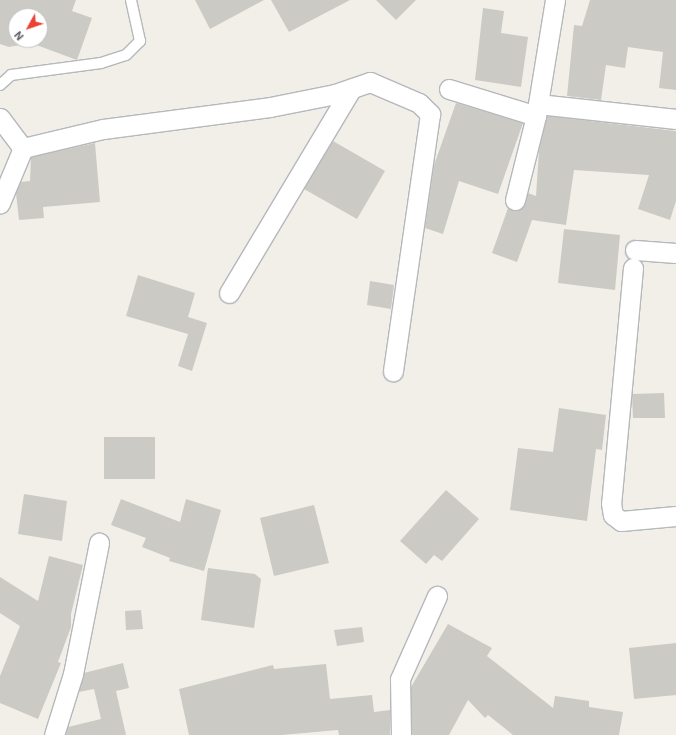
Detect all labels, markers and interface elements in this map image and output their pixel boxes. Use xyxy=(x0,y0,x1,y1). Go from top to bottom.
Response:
north arrow xyxy=(8,8,48,48)
text: N xyxy=(12,28,27,43)

